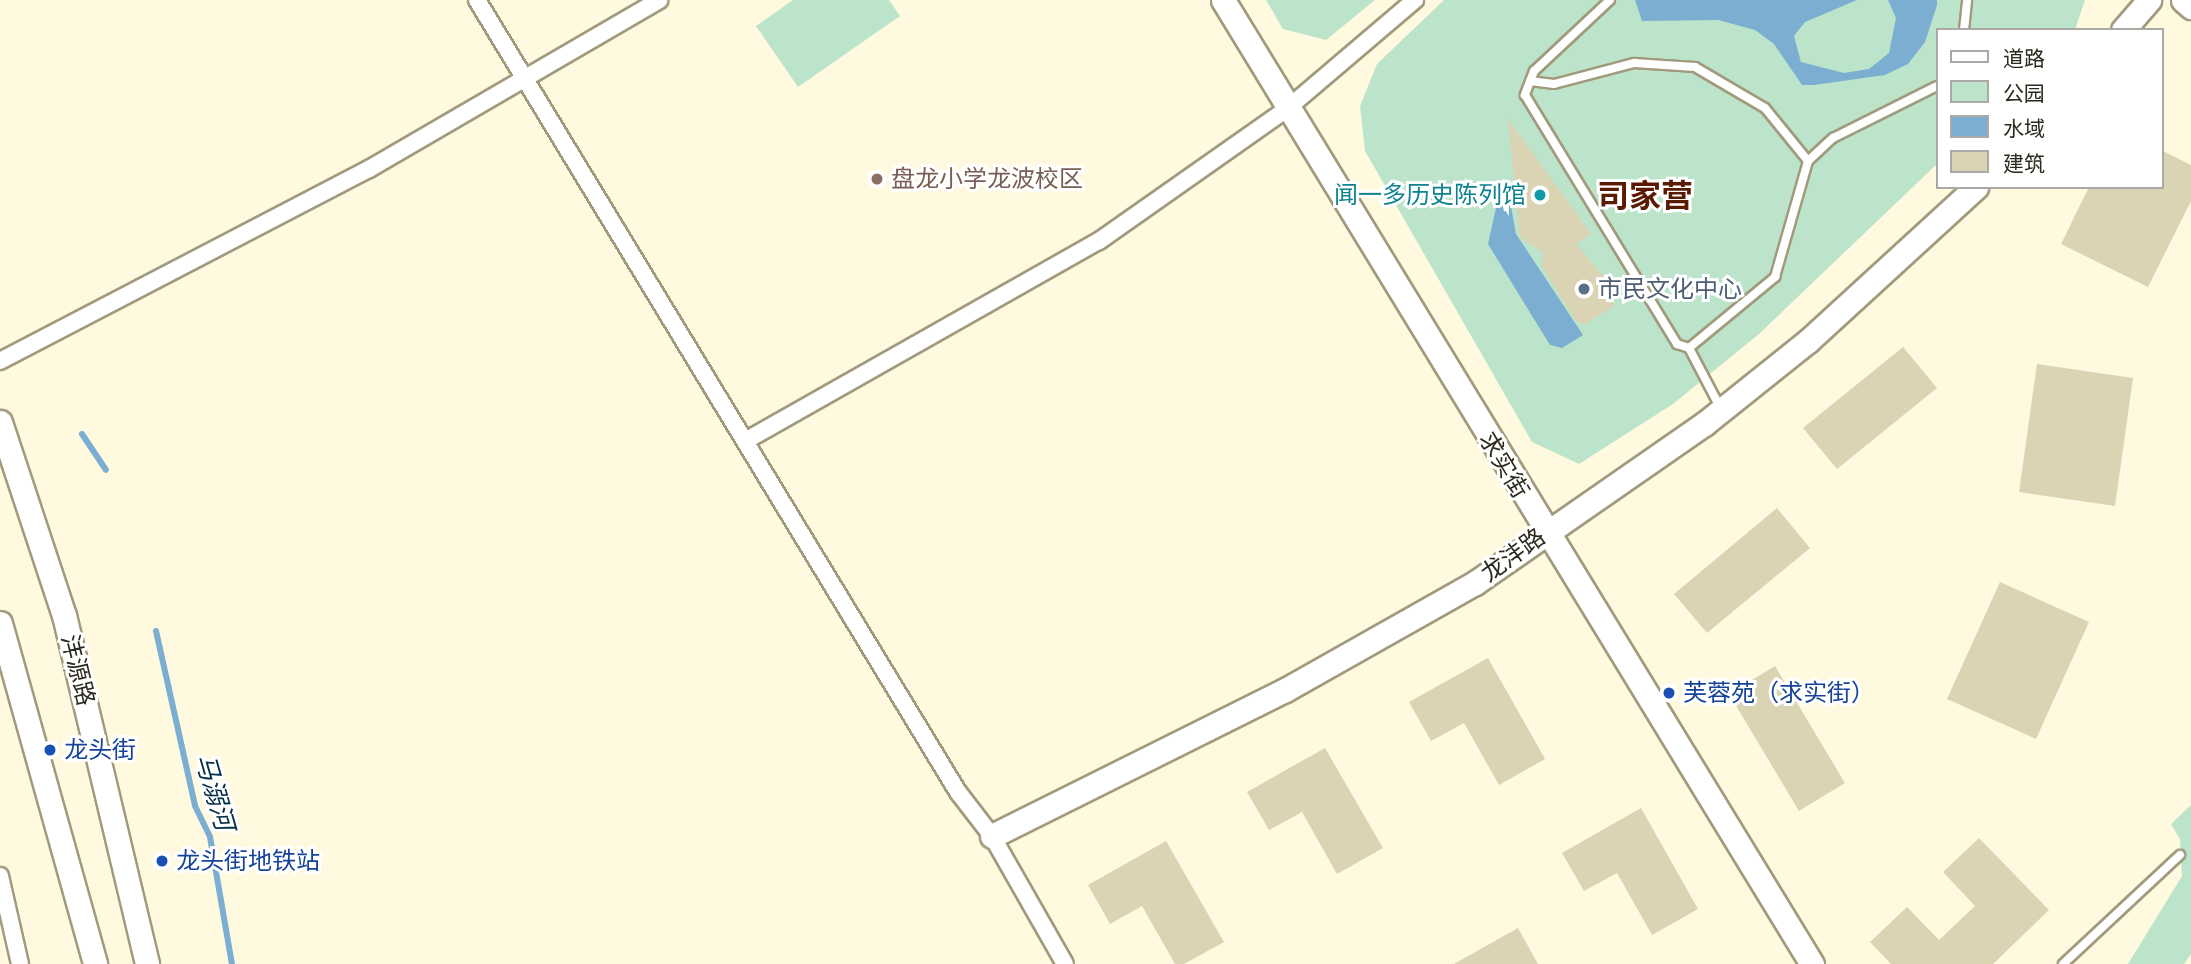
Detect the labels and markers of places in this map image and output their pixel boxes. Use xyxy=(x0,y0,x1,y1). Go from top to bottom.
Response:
place label: 盘龙小学龙波校区 xyxy=(891,165,1083,193)
marker: 盘龙小学龙波校区 xyxy=(869,171,885,187)
place label: 闻一多历史陈列馆 xyxy=(1334,181,1526,209)
marker: 闻一多历史陈列馆 xyxy=(1532,187,1548,203)
place label: 市民文化中心 xyxy=(1598,275,1742,303)
marker: 市民文化中心 xyxy=(1576,281,1592,297)
place label: 芙蓉苑（求实街） xyxy=(1683,679,1875,707)
marker: 芙蓉苑（求实街） xyxy=(1661,685,1677,701)
place label: 龙头街 xyxy=(64,736,136,764)
marker: 龙头街 xyxy=(42,742,58,758)
place label: 龙头街地铁站 xyxy=(176,847,320,875)
marker: 龙头街地铁站 xyxy=(154,853,170,869)

